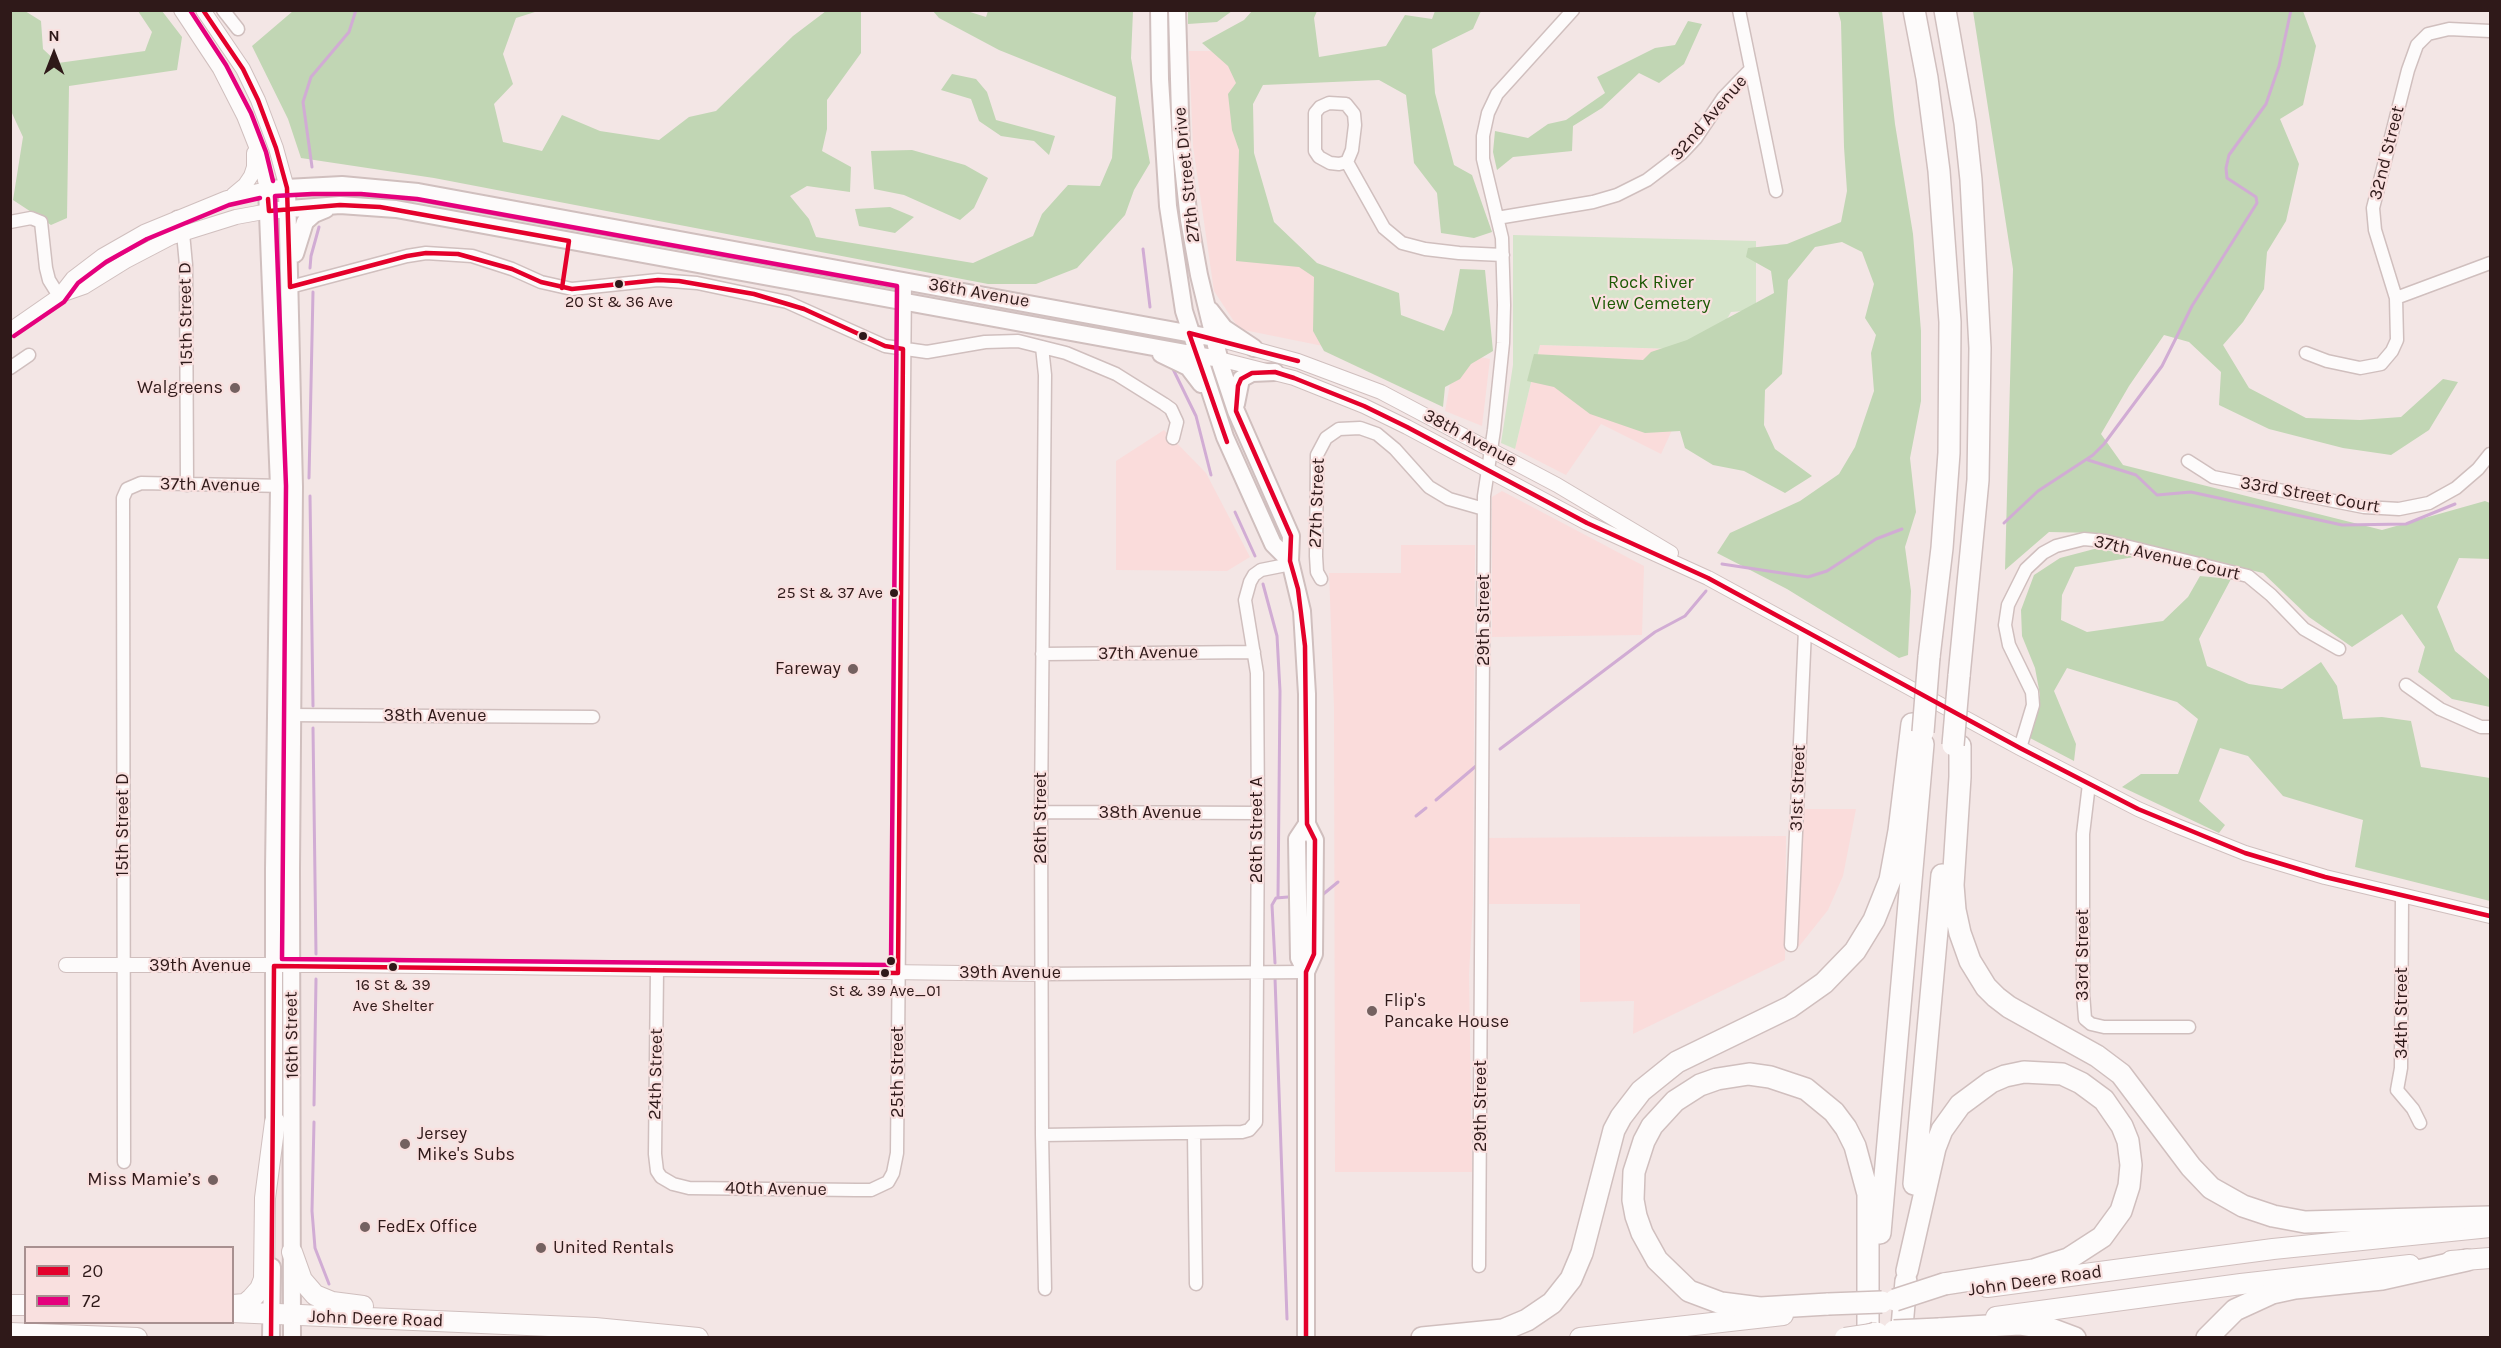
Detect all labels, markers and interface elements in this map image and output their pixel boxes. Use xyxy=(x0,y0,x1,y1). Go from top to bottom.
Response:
north arrow xyxy=(24,24,84,84)
text: N xyxy=(48,26,60,45)
street label: 32nd Avenue xyxy=(1666,71,1752,165)
street label: 32nd Street xyxy=(2365,104,2409,202)
street label: 27th Street Drive xyxy=(1169,106,1205,244)
street label: 15th Street D xyxy=(174,262,198,366)
park label: Rock River View Cemetery xyxy=(1591,272,1711,314)
street label: 36th Avenue xyxy=(927,274,1031,312)
marker: 20 St & 36 Ave xyxy=(613,278,625,290)
place label: 20 St & 36 Ave xyxy=(565,292,673,312)
unlabelled marker xyxy=(857,330,869,342)
place label: Walgreens xyxy=(137,377,223,399)
marker: Walgreens xyxy=(228,381,242,395)
street label: 38th Avenue xyxy=(1420,404,1520,472)
street label: 27th Street xyxy=(1305,458,1329,548)
street label: 33rd Street Court xyxy=(2238,472,2382,518)
street label: 37th Avenue xyxy=(160,473,260,497)
street label: 37th Avenue Court xyxy=(2092,531,2242,585)
street label: 29th Street xyxy=(1473,574,1495,666)
place label: 25 St & 37 Ave xyxy=(777,583,883,603)
marker: 25 St & 37 Ave xyxy=(888,587,900,599)
street label: 37th Avenue xyxy=(1098,641,1198,665)
place label: Fareway xyxy=(775,658,841,680)
marker: Fareway xyxy=(846,662,860,676)
street label: 38th Avenue xyxy=(384,705,486,727)
street label: 31st Street xyxy=(1786,744,1810,832)
street label: 26th Street xyxy=(1030,772,1052,864)
street label: 15th Street D xyxy=(112,773,134,877)
street label: 26th Street A xyxy=(1246,777,1268,883)
street label: 38th Avenue xyxy=(1099,802,1201,824)
street label: 33rd Street xyxy=(2072,909,2094,1001)
street label: 39th Avenue xyxy=(149,955,251,977)
unlabelled marker xyxy=(885,955,897,967)
marker: 16 St & 39 Ave Shelter xyxy=(387,961,399,973)
street label: 39th Avenue xyxy=(959,962,1061,984)
marker: St & 39 Ave_01 xyxy=(879,967,891,979)
street label: 34th Street xyxy=(2391,967,2413,1059)
place label: 16 St & 39 Ave Shelter xyxy=(353,975,433,1013)
place label: St & 39 Ave_01 xyxy=(829,981,941,1001)
place label: Flip's Pancake House xyxy=(1384,990,1509,1032)
street label: 16th Street xyxy=(280,991,304,1079)
marker: Flip's Pancake House xyxy=(1365,1004,1379,1018)
street label: 25th Street xyxy=(887,1026,909,1118)
street label: 24th Street xyxy=(644,1028,668,1120)
street label: 29th Street xyxy=(1470,1060,1492,1152)
place label: Jersey Mike's Subs xyxy=(417,1123,515,1166)
marker: Jersey Mike's Subs xyxy=(398,1137,412,1151)
place label: Miss Mamie’s xyxy=(87,1169,201,1191)
marker: Miss Mamie’s xyxy=(206,1173,220,1187)
street label: 40th Avenue xyxy=(725,1177,827,1201)
place label: FedEx Office xyxy=(377,1216,477,1238)
marker: FedEx Office xyxy=(358,1220,372,1234)
place label: United Rentals xyxy=(553,1237,674,1259)
marker: United Rentals xyxy=(534,1241,548,1255)
legend xyxy=(24,1246,234,1324)
text: 20 xyxy=(82,1260,103,1282)
street label: John Deere Road xyxy=(1967,1261,2103,1301)
text: 72 xyxy=(82,1290,101,1312)
street label: John Deere Road xyxy=(308,1306,444,1332)

